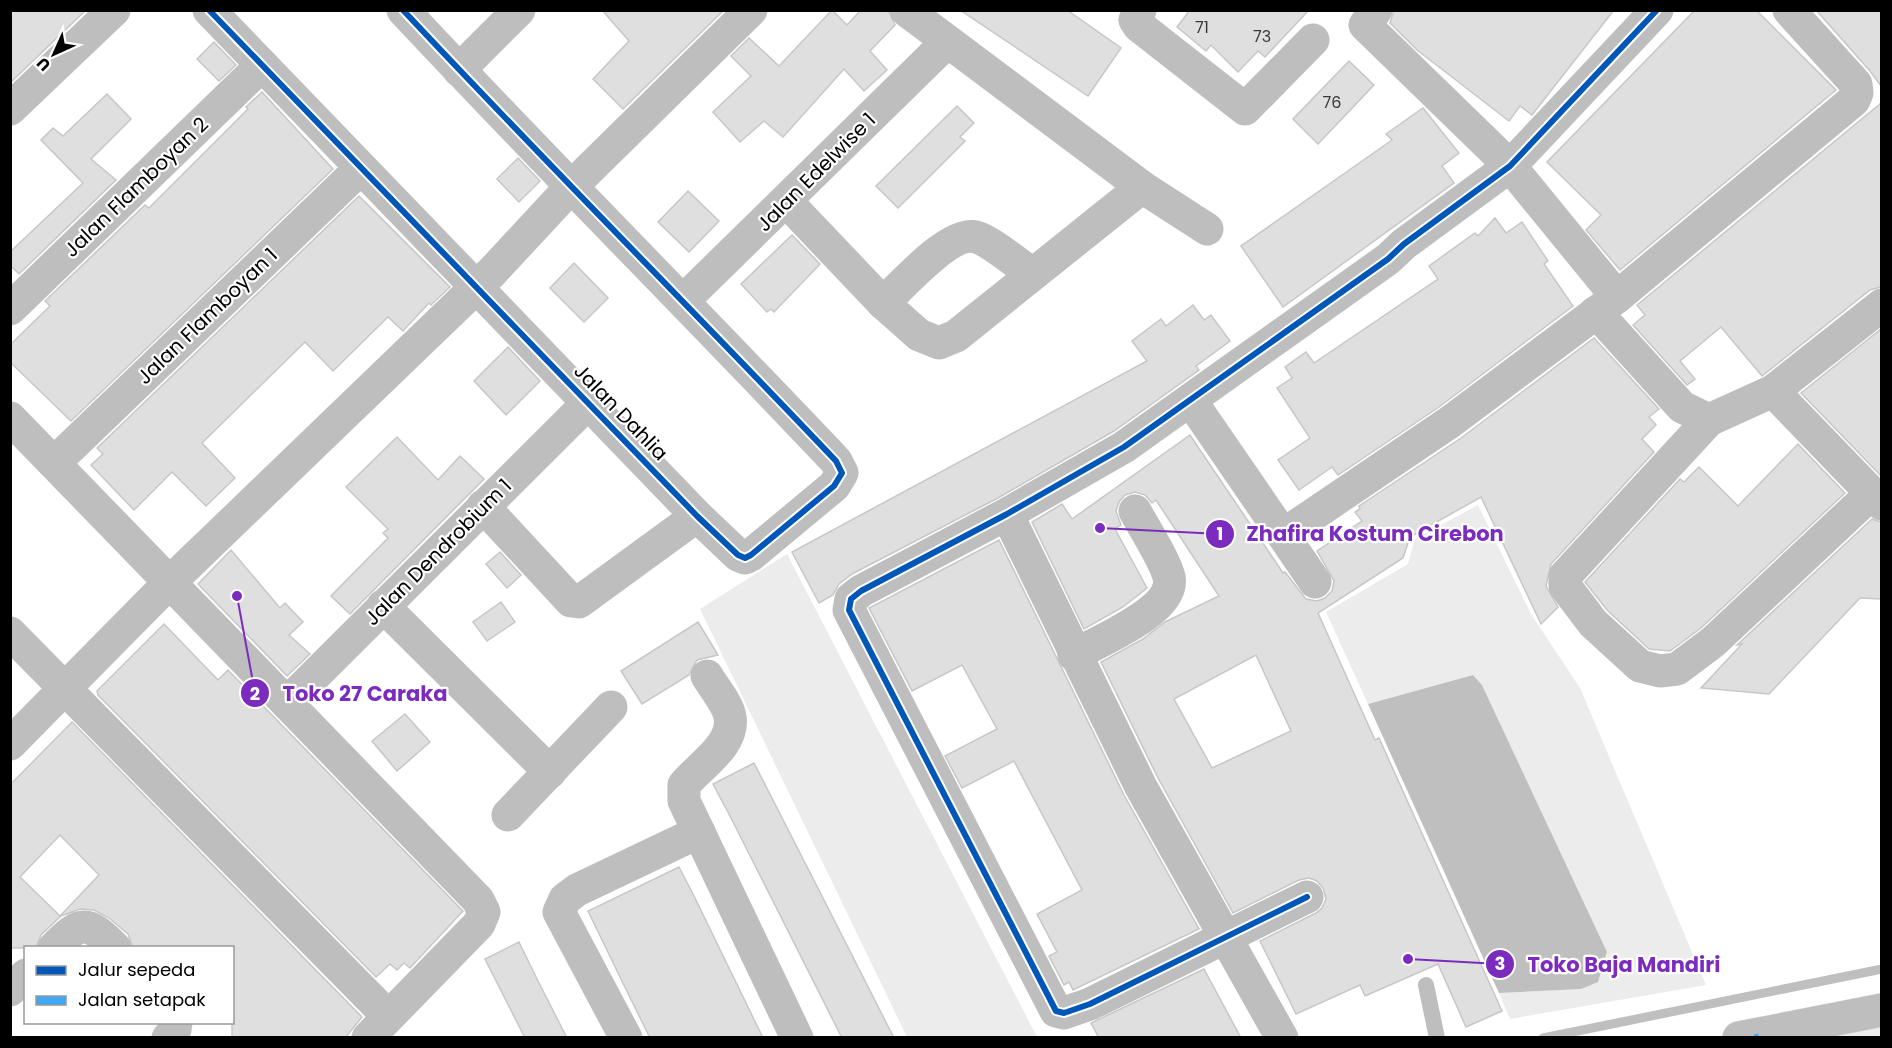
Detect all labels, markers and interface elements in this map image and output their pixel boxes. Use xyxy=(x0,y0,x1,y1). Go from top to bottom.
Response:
house number: 71 xyxy=(1195,16,1209,39)
north arrow xyxy=(24,24,84,84)
house number: 73 xyxy=(1253,25,1271,48)
text: U xyxy=(32,52,56,76)
house number: 76 xyxy=(1323,91,1341,114)
street label: Jalan Edelwise 1 xyxy=(750,106,882,238)
street label: Jalan Flamboyan 2 xyxy=(58,111,214,263)
street label: Jalan Flamboyan 1 xyxy=(131,242,283,390)
street label: Jalan Dahlia xyxy=(568,357,674,467)
street label: Jalan Dendrobium 1 xyxy=(358,472,518,632)
callout: Zhafira Kostum Cirebon xyxy=(1205,514,1516,553)
text: Zhafira Kostum Cirebon xyxy=(1246,519,1504,548)
text: 1 xyxy=(1217,521,1223,546)
callout: Toko 27 Caraka xyxy=(240,674,459,713)
text: Toko 27 Caraka xyxy=(282,679,448,708)
text: 2 xyxy=(250,681,260,706)
callout: Toko Baja Mandiri xyxy=(1485,945,1732,984)
legend xyxy=(24,946,234,1024)
text: Toko Baja Mandiri xyxy=(1528,950,1720,979)
text: 3 xyxy=(1495,951,1505,976)
text: Jalur sepeda xyxy=(78,957,195,982)
text: Jalan setapak xyxy=(78,987,206,1012)

